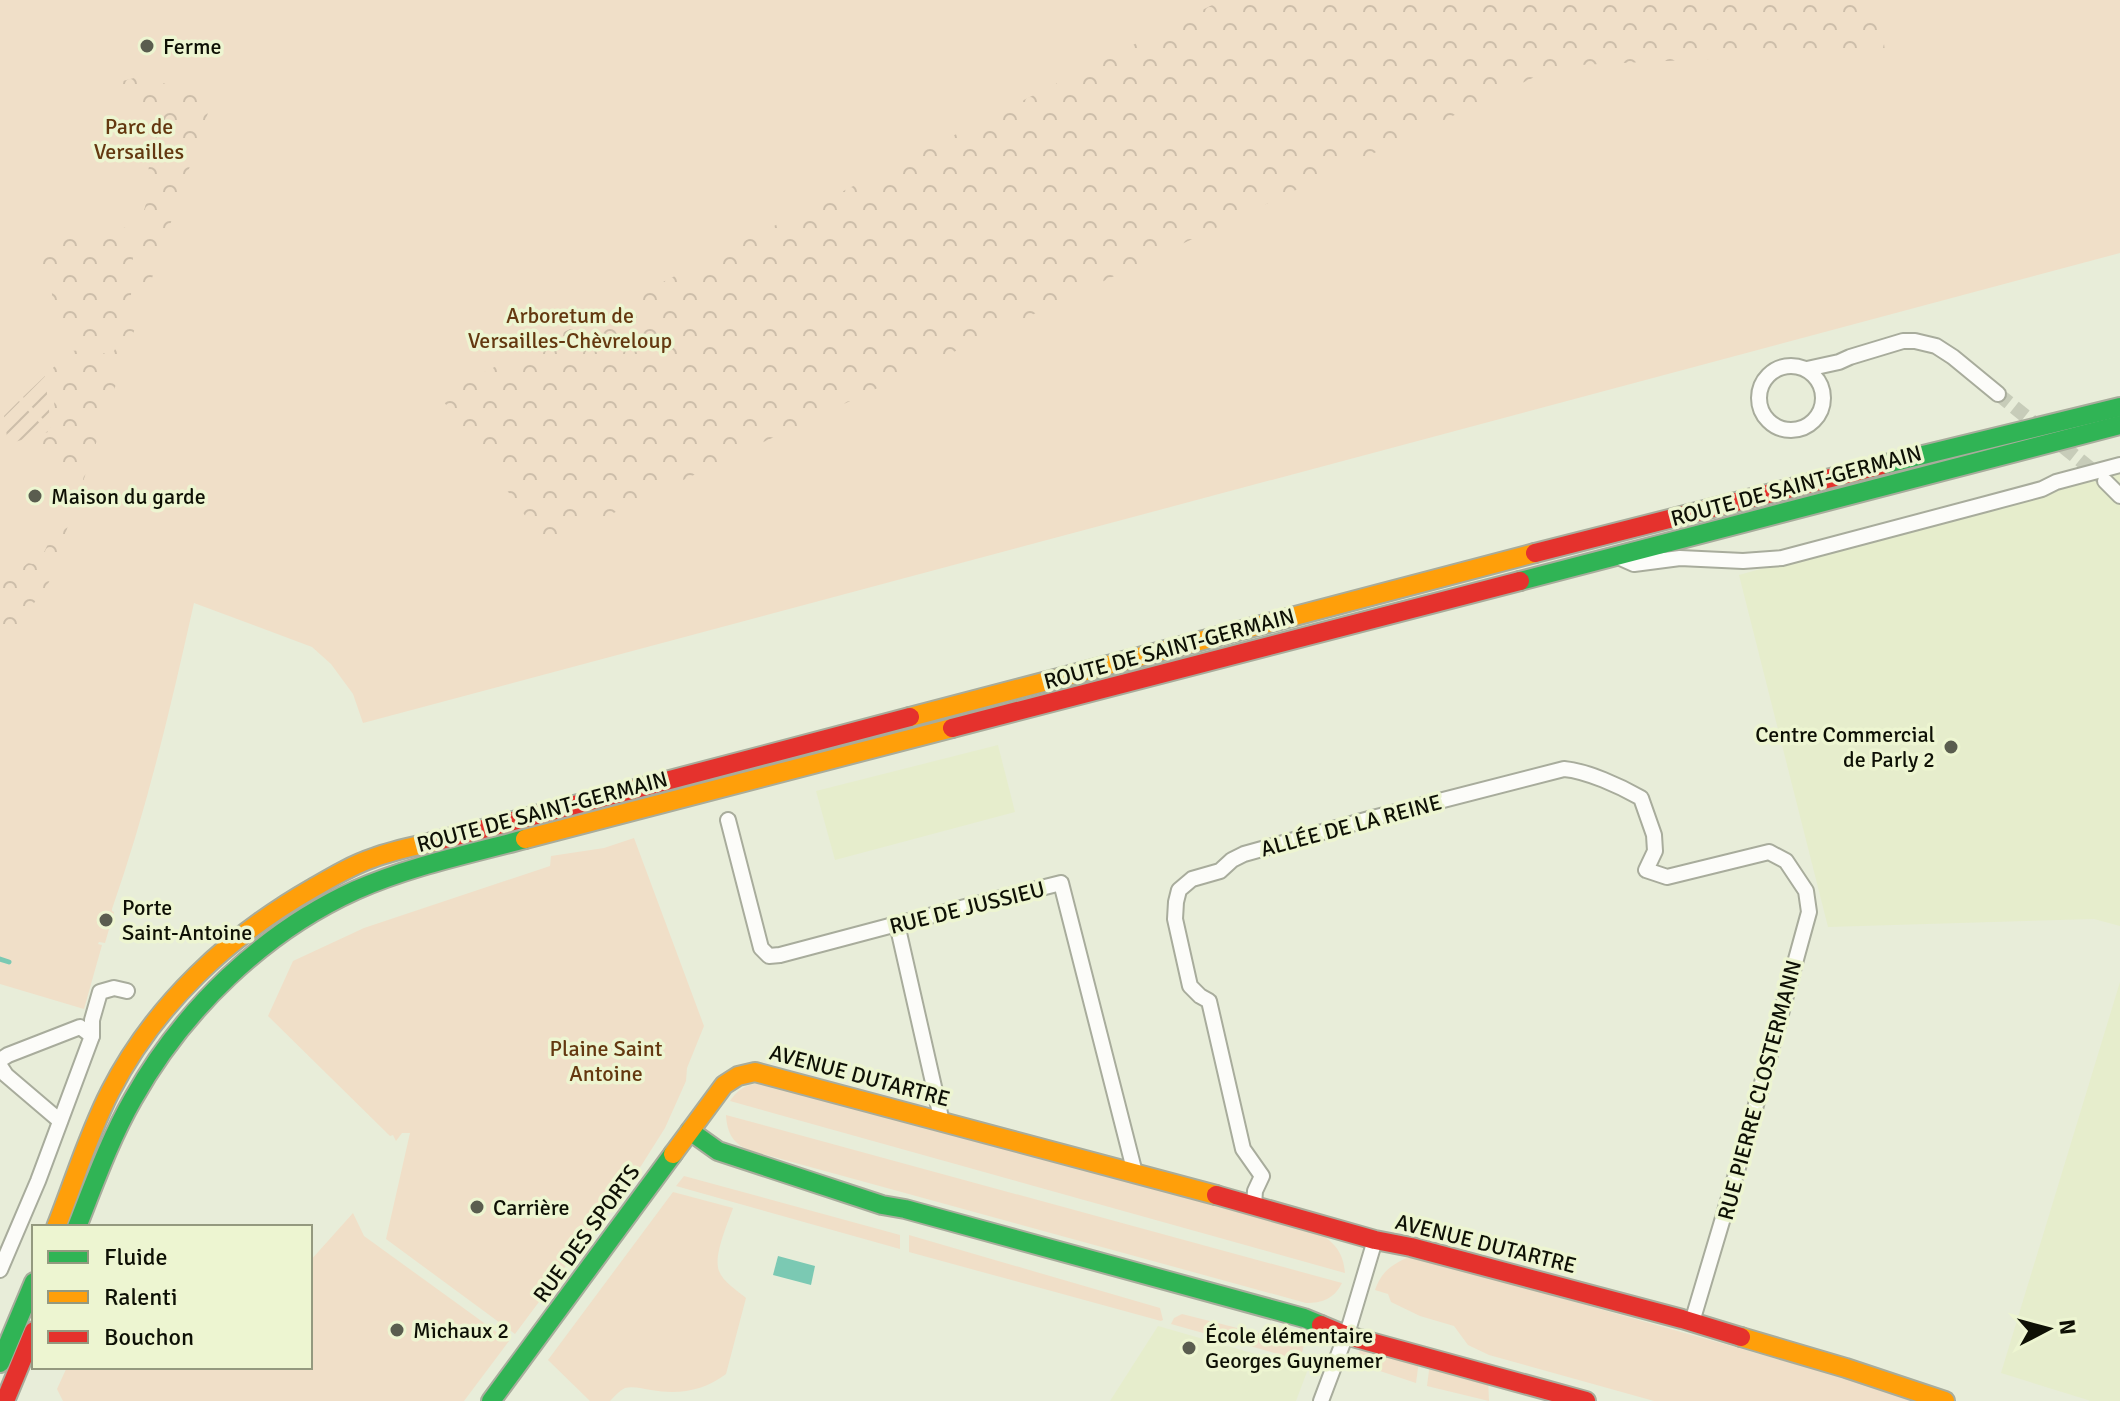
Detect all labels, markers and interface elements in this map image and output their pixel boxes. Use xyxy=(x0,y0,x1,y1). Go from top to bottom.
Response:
place label: Ferme xyxy=(163,33,222,60)
marker: Ferme xyxy=(138,37,156,55)
park label: Parc de Versailles xyxy=(94,113,184,165)
park label: Arboretum de Versailles-Chèvreloup xyxy=(468,302,672,354)
street label: ROUTE DE SAINT-GERMAIN xyxy=(1668,439,1925,532)
place label: Maison du garde xyxy=(51,483,206,510)
marker: Maison du garde xyxy=(26,487,44,505)
street label: ROUTE DE SAINT-GERMAIN xyxy=(1041,602,1298,695)
place label: Centre Commercial de Parly 2 xyxy=(1755,721,1935,773)
marker: Centre Commercial de Parly 2 xyxy=(1942,738,1960,756)
street label: ROUTE DE SAINT-GERMAIN xyxy=(414,765,671,858)
street label: ALLÉE DE LA REINE xyxy=(1258,788,1445,863)
street label: RUE DE JUSSIEU xyxy=(887,875,1048,940)
place label: Porte Saint-Antoine xyxy=(122,894,252,946)
marker: Porte Saint-Antoine xyxy=(97,911,115,929)
street label: RUE PIERRE CLOSTERMANN xyxy=(1712,957,1807,1223)
park label: Plaine Saint Antoine xyxy=(549,1035,663,1087)
street label: AVENUE DUTARTRE xyxy=(767,1038,953,1113)
street label: RUE DES SPORTS xyxy=(527,1159,645,1308)
place label: Carrière xyxy=(493,1194,570,1221)
marker: Carrière xyxy=(468,1198,486,1216)
street label: AVENUE DUTARTRE xyxy=(1393,1208,1579,1279)
legend xyxy=(32,1225,312,1369)
text: Fluide xyxy=(104,1242,168,1272)
text: Ralenti xyxy=(104,1282,177,1312)
north arrow xyxy=(2008,1289,2088,1369)
place label: Michaux 2 xyxy=(413,1317,509,1344)
text: N xyxy=(2053,1318,2082,1336)
marker: Michaux 2 xyxy=(388,1321,406,1339)
text: Bouchon xyxy=(104,1322,194,1352)
place label: École élémentaire Georges Guynemer xyxy=(1205,1322,1383,1374)
marker: École élémentaire Georges Guynemer xyxy=(1180,1339,1198,1357)

